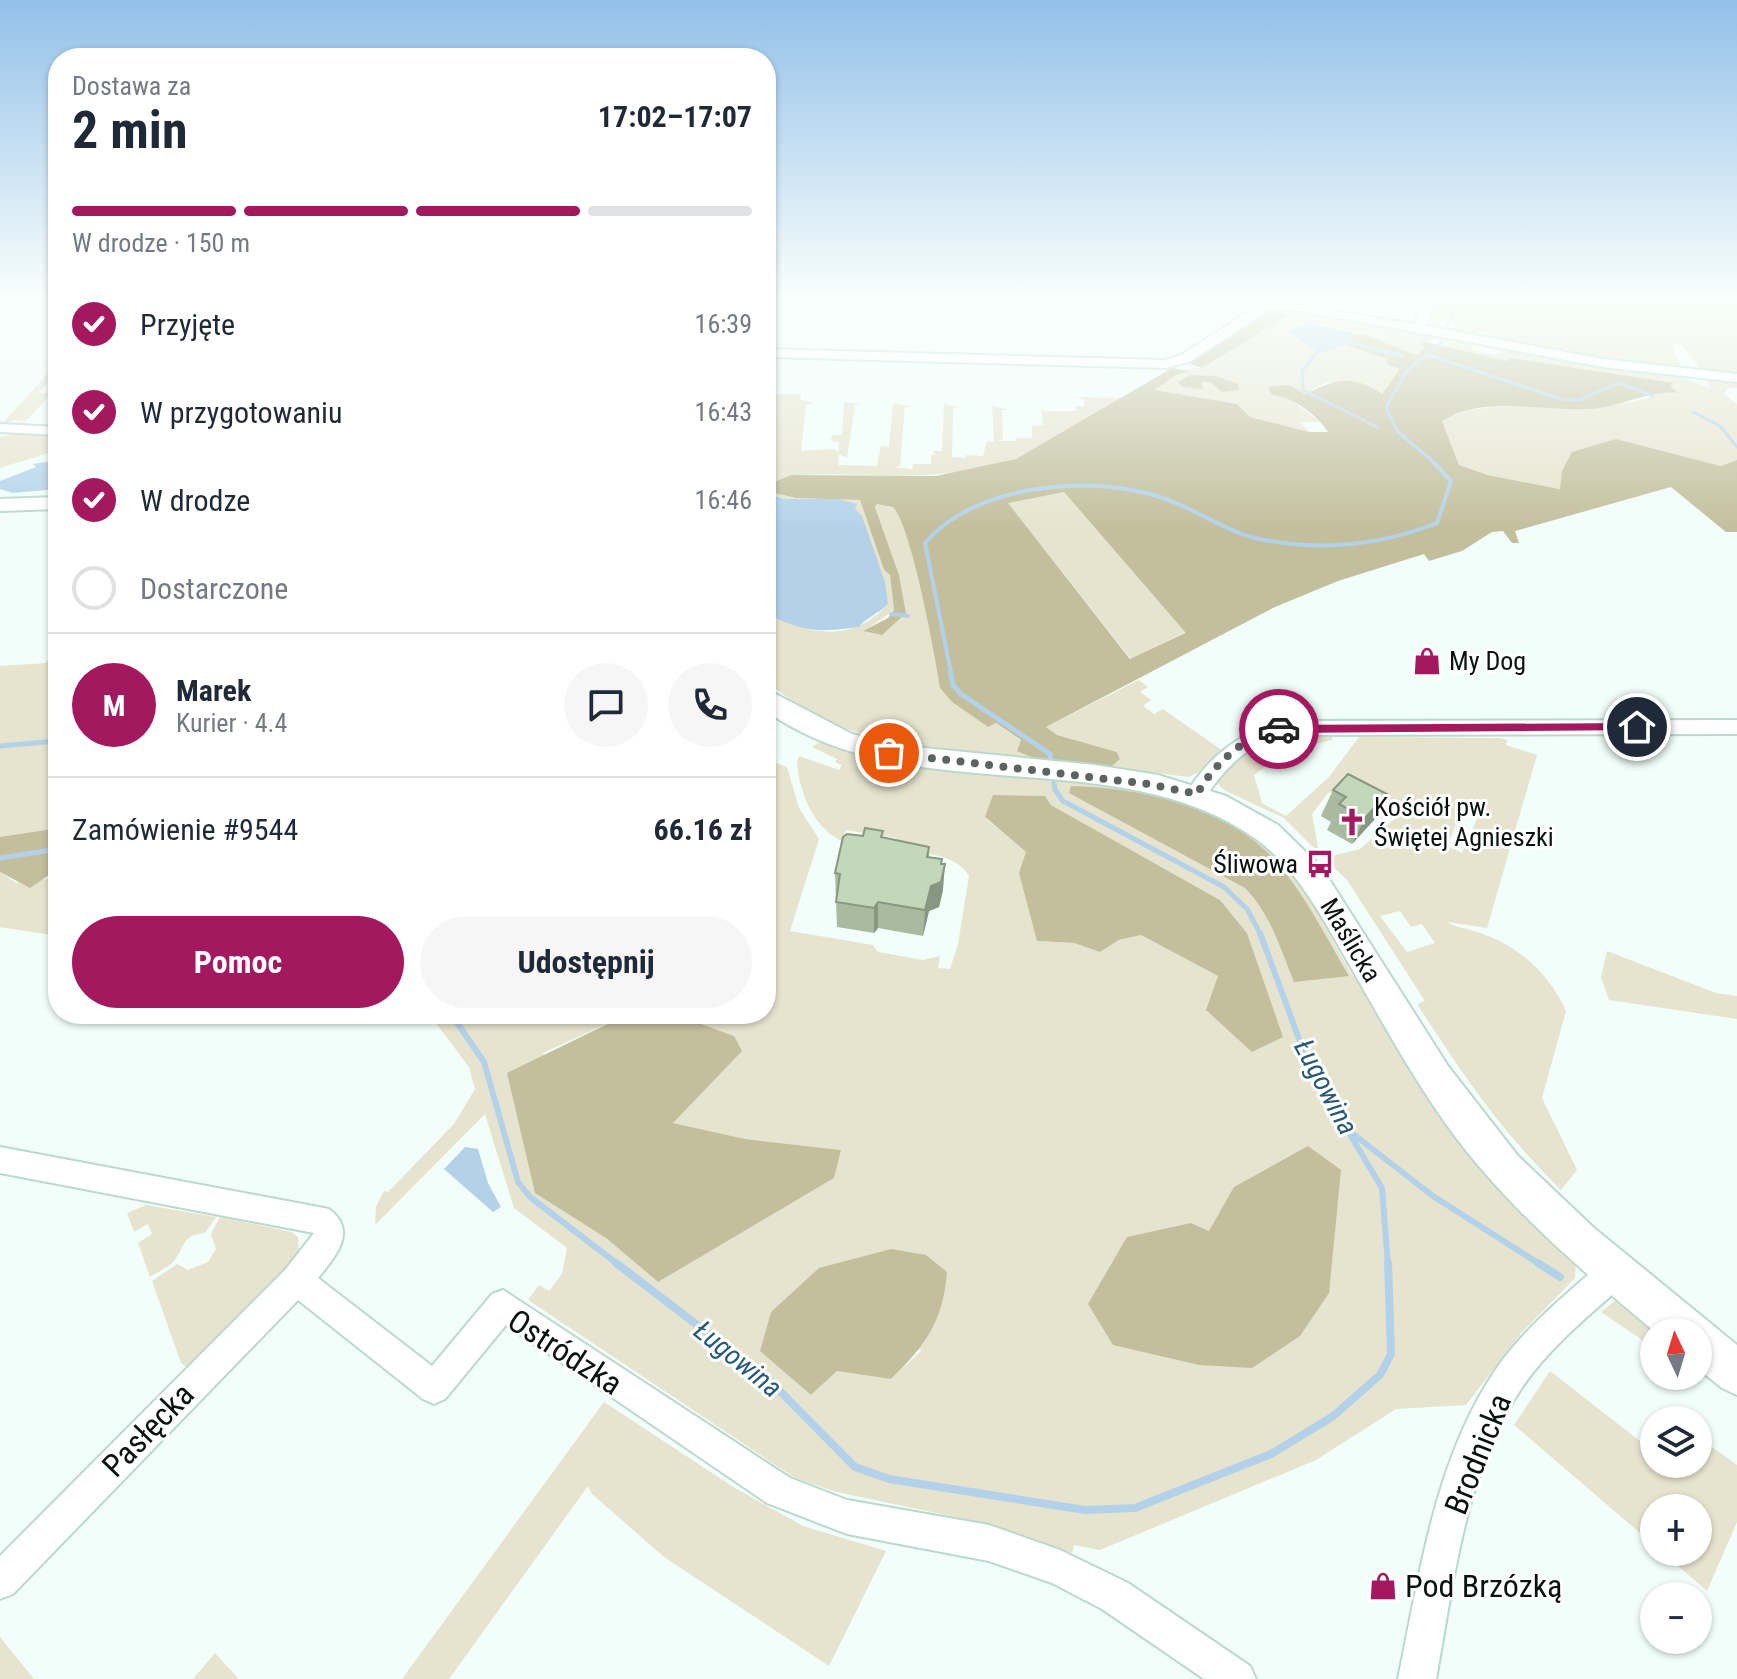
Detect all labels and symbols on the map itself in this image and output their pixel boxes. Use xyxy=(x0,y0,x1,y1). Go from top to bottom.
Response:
shop icon: My Dog xyxy=(1412,646,1442,676)
place label: My Dog xyxy=(1449,646,1526,676)
courier xyxy=(1239,689,1319,769)
pin xyxy=(1603,693,1671,761)
pin xyxy=(855,719,923,787)
place label: Kościół pw. Świętej Agnieszki xyxy=(1374,792,1554,852)
church icon: Kościół pw. Świętej Agnieszki xyxy=(1337,807,1367,837)
place label: Śliwowa xyxy=(1213,849,1298,879)
bus stop icon: Śliwowa xyxy=(1305,849,1335,879)
street label: Maślicka xyxy=(1314,893,1388,987)
water label: Ługowina xyxy=(1287,1034,1365,1140)
street label: Ostródzka xyxy=(501,1301,629,1403)
water label: Ługowina xyxy=(688,1314,788,1404)
north arrow xyxy=(1640,1318,1712,1390)
street label: Pasłęcka xyxy=(94,1375,202,1485)
street label: Brodnicka xyxy=(1437,1388,1519,1520)
place label: Pod Brzózką xyxy=(1405,1567,1562,1605)
shop icon: Pod Brzózką xyxy=(1368,1571,1398,1601)

